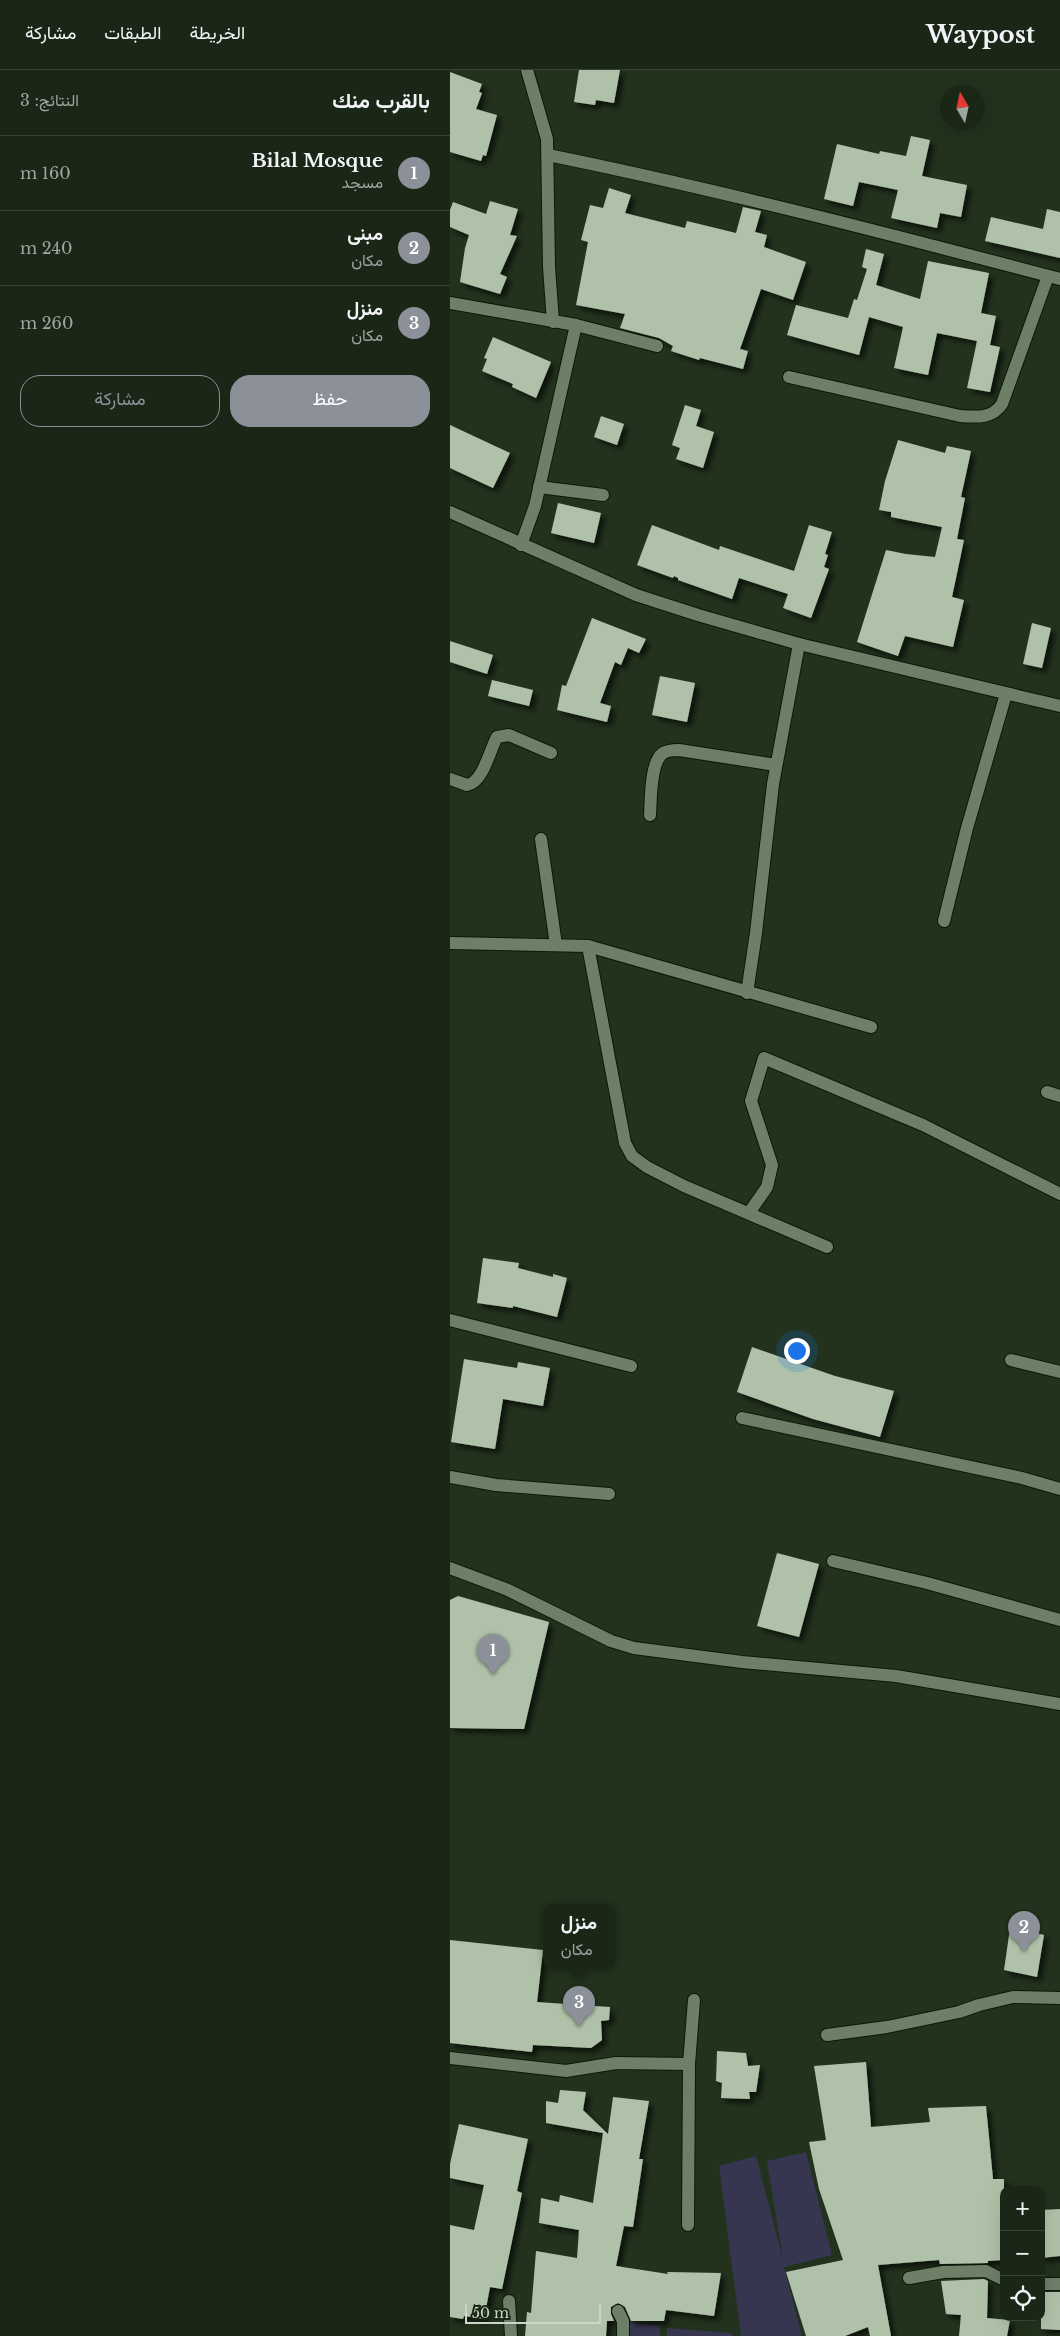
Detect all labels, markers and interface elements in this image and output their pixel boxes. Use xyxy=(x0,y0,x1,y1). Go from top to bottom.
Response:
text: Waypost xyxy=(926,20,1035,49)
text: مشاركة xyxy=(25,22,76,44)
text: الطبقات xyxy=(104,22,161,44)
text: الخريطة xyxy=(189,22,245,44)
north arrow xyxy=(940,85,985,130)
text: بالقرب منك xyxy=(332,88,430,114)
text: النتائج: 3 xyxy=(20,90,79,110)
text: Bilal Mosque xyxy=(251,149,383,172)
text: 160 m xyxy=(20,163,71,183)
text: 1 xyxy=(411,163,418,183)
text: مسجد xyxy=(342,172,383,192)
text: مبنى xyxy=(347,222,383,245)
text: 240 m xyxy=(20,238,72,258)
text: 2 xyxy=(409,238,419,258)
text: مكان xyxy=(351,250,383,270)
text: منزل xyxy=(347,297,383,320)
text: 260 m xyxy=(20,313,73,333)
text: 3 xyxy=(409,313,419,333)
text: مكان xyxy=(351,325,383,345)
button: مشاركة xyxy=(20,375,220,427)
button: حفظ xyxy=(230,375,430,427)
your location xyxy=(784,1338,810,1364)
pin: 1 xyxy=(477,1634,509,1675)
popup xyxy=(543,1904,615,1969)
text: منزل xyxy=(561,1911,597,1934)
pin: 2 xyxy=(1008,1911,1040,1952)
text: مكان xyxy=(561,1939,593,1959)
pin: 3 xyxy=(563,1986,595,2027)
map controls xyxy=(1000,2186,1045,2321)
button: + xyxy=(1000,2186,1045,2231)
button: − xyxy=(1000,2231,1045,2276)
button: locate xyxy=(1000,2276,1045,2321)
scale bar xyxy=(465,2301,601,2324)
text: 50 m xyxy=(472,2304,509,2322)

